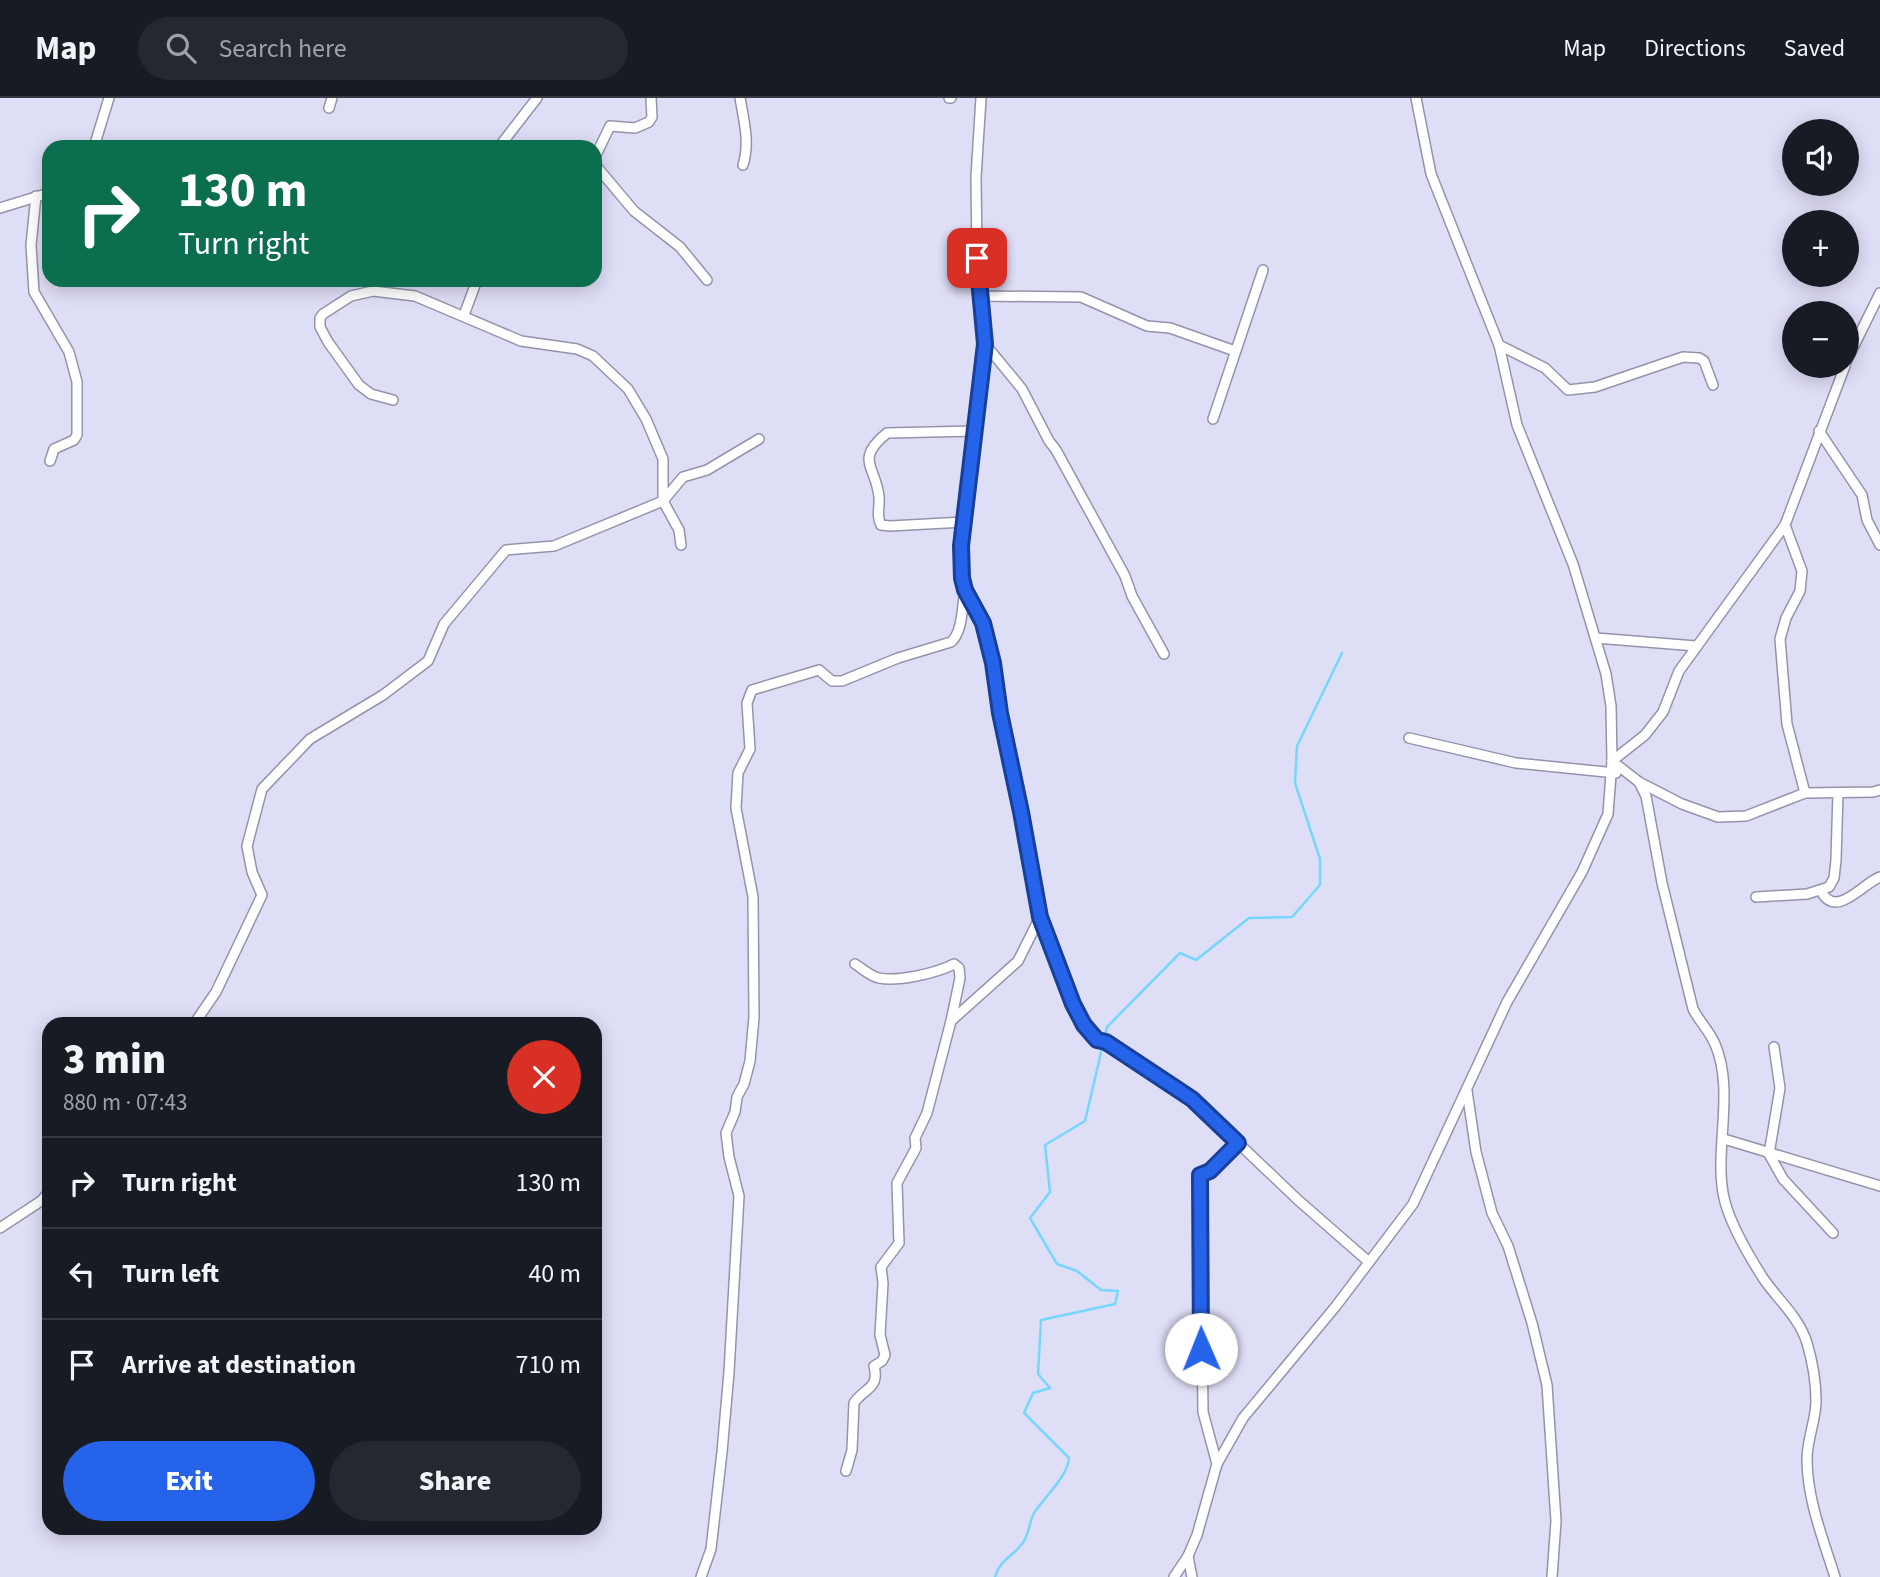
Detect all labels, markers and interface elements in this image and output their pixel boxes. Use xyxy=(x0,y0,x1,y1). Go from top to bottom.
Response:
search box xyxy=(138,17,628,80)
text: Map xyxy=(35,25,96,72)
icon: search xyxy=(162,29,200,67)
text: Search here xyxy=(218,30,347,67)
text: Map xyxy=(1563,31,1606,66)
text: Directions xyxy=(1644,31,1746,66)
text: Saved xyxy=(1784,31,1845,66)
map controls xyxy=(1782,119,1859,378)
button: sound xyxy=(1782,119,1859,196)
text: 130 m xyxy=(178,156,307,226)
icon: right xyxy=(63,168,154,259)
button: + xyxy=(1782,210,1859,287)
text: Turn right xyxy=(178,221,309,267)
pin xyxy=(947,228,1007,288)
icon: arrive xyxy=(958,239,996,277)
button: − xyxy=(1782,301,1859,378)
text: 3 min xyxy=(63,1030,166,1090)
button: close xyxy=(507,1040,581,1114)
text: 880 m · 07:43 xyxy=(63,1086,187,1119)
icon: right xyxy=(63,1164,101,1202)
text: Turn right xyxy=(122,1164,237,1201)
text: 130 m xyxy=(515,1164,581,1201)
icon: left xyxy=(63,1255,101,1293)
text: Turn left xyxy=(122,1255,219,1292)
text: 40 m xyxy=(528,1255,581,1292)
position arrow xyxy=(1164,1312,1238,1386)
icon: arrive xyxy=(63,1346,101,1384)
text: Arrive at destination xyxy=(122,1346,356,1383)
text: 710 m xyxy=(515,1346,581,1383)
button: Exit xyxy=(63,1441,315,1521)
button: Share xyxy=(329,1441,581,1521)

